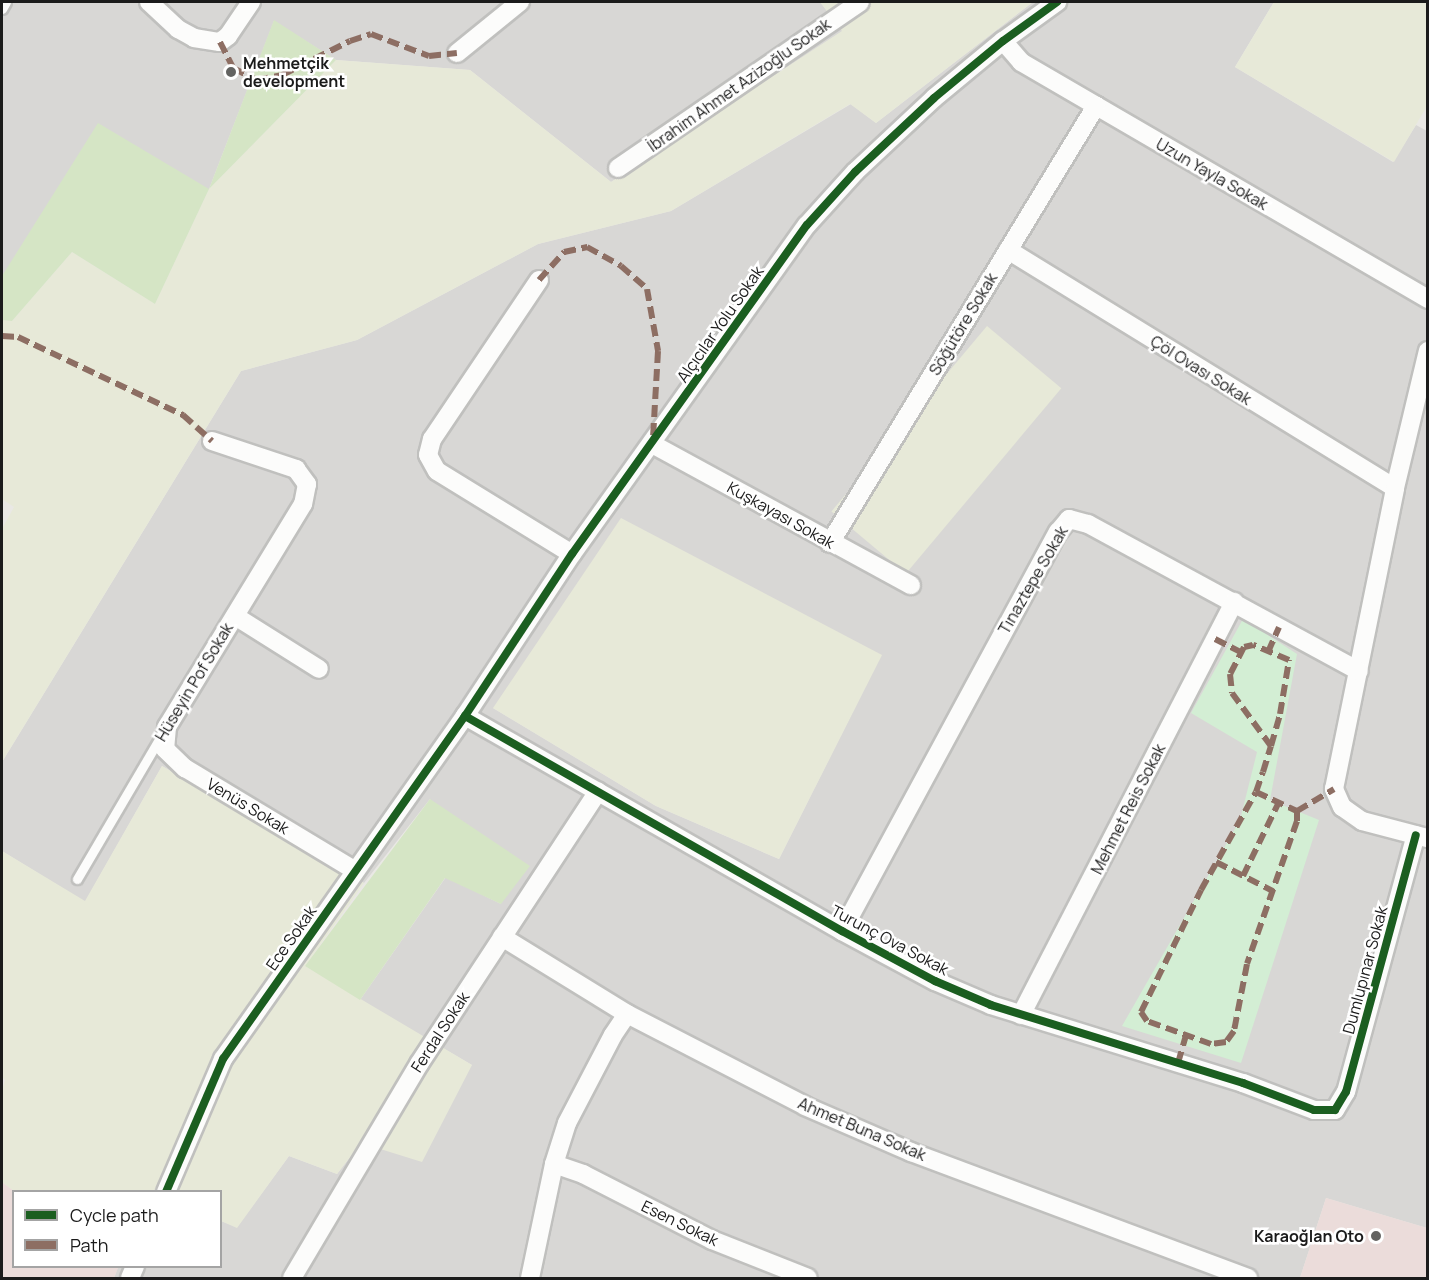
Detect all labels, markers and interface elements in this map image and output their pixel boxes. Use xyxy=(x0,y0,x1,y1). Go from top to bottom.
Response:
street label: İbrahim Ahmet Azizoğlu Sokak xyxy=(644,14,834,156)
place label: Mehmetçik development xyxy=(243,53,345,91)
marker: Mehmetçik development xyxy=(224,65,238,79)
street label: Uzun Yayla Sokak xyxy=(1153,134,1271,214)
street label: Alçıcılar Yolu Sokak xyxy=(673,262,767,386)
street label: Söğütöre Sokak xyxy=(925,269,1001,379)
street label: Çöl Ovası Sokak xyxy=(1147,331,1255,409)
street label: Kuşkayası Sokak xyxy=(724,478,838,552)
street label: Tınaztepe Sokak xyxy=(994,523,1072,637)
street label: Hüseyin Pof Sokak xyxy=(151,619,237,745)
street label: Mehmet Reis Sokak xyxy=(1087,741,1169,877)
street label: Venüs Sokak xyxy=(203,774,293,838)
street label: Turunç Ova Sokak xyxy=(828,901,952,979)
street label: Ece Sokak xyxy=(262,902,320,974)
street label: Dumlupınar Sokak xyxy=(1339,904,1391,1036)
street label: Ferdal Sokak xyxy=(407,988,473,1076)
street label: Ahmet Buna Sokak xyxy=(795,1093,929,1165)
legend xyxy=(12,1190,222,1268)
street label: Esen Sokak xyxy=(638,1196,722,1250)
text: Cycle path xyxy=(70,1203,159,1227)
place label: Karaoğlan Oto xyxy=(1254,1226,1364,1246)
marker: Karaoğlan Oto xyxy=(1369,1229,1383,1243)
text: Path xyxy=(70,1233,108,1257)

